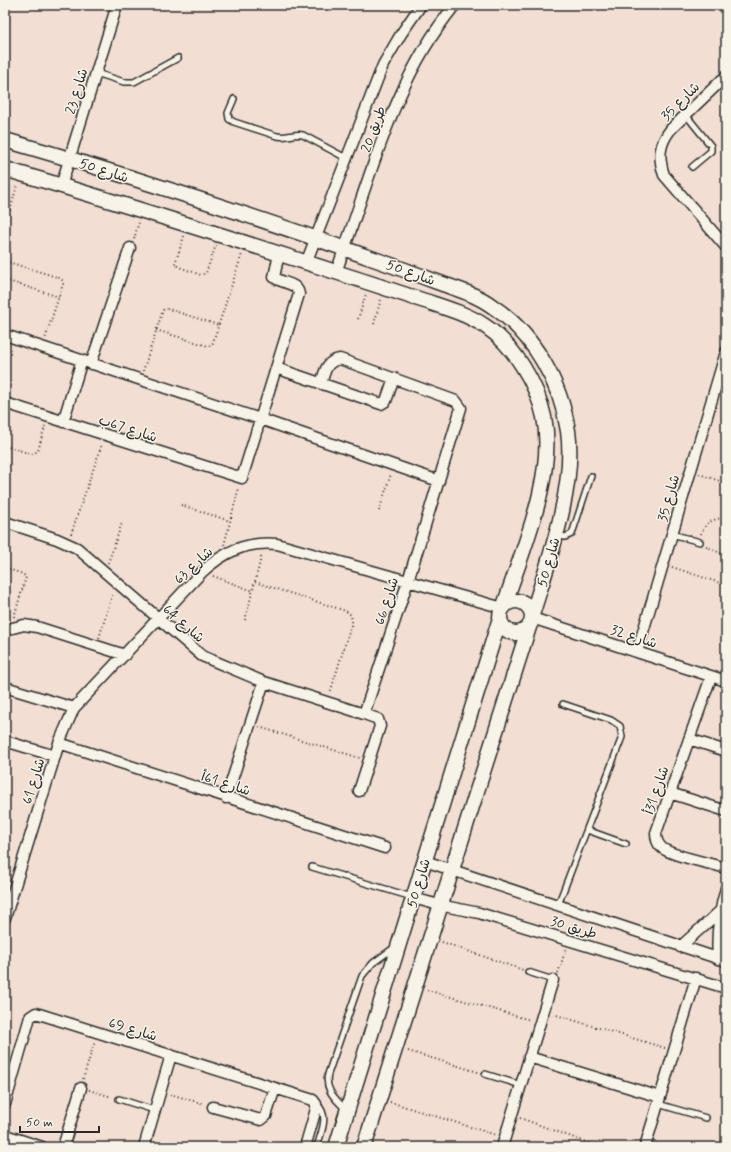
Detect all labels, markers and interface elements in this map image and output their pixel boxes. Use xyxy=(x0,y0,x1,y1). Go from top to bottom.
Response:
street label: شارع 23 xyxy=(61,66,92,116)
street label: شارع 35 xyxy=(657,78,704,125)
street label: طريق 20 xyxy=(357,104,391,155)
street label: شارع 50 xyxy=(77,155,130,187)
street label: شارع 50 xyxy=(384,256,437,290)
street label: شارع 67ب xyxy=(96,411,159,447)
street label: شارع 35 xyxy=(654,473,684,524)
street label: شارع 50 xyxy=(533,536,565,589)
street label: شارع 63 xyxy=(170,543,217,588)
street label: شارع 66 xyxy=(371,575,403,627)
street label: شارع 64 xyxy=(159,601,208,647)
street label: شارع 32 xyxy=(608,621,659,653)
street label: شارع 61 xyxy=(18,756,49,807)
street label: شارع 31أ xyxy=(640,764,674,817)
street label: شارع 61أ xyxy=(199,768,253,800)
street label: شارع 50 xyxy=(403,857,435,910)
street label: طريق 30 xyxy=(548,912,599,944)
street label: شارع 69 xyxy=(106,1014,159,1046)
scale bar xyxy=(20,1108,99,1134)
text: 50 m xyxy=(26,1115,53,1131)

